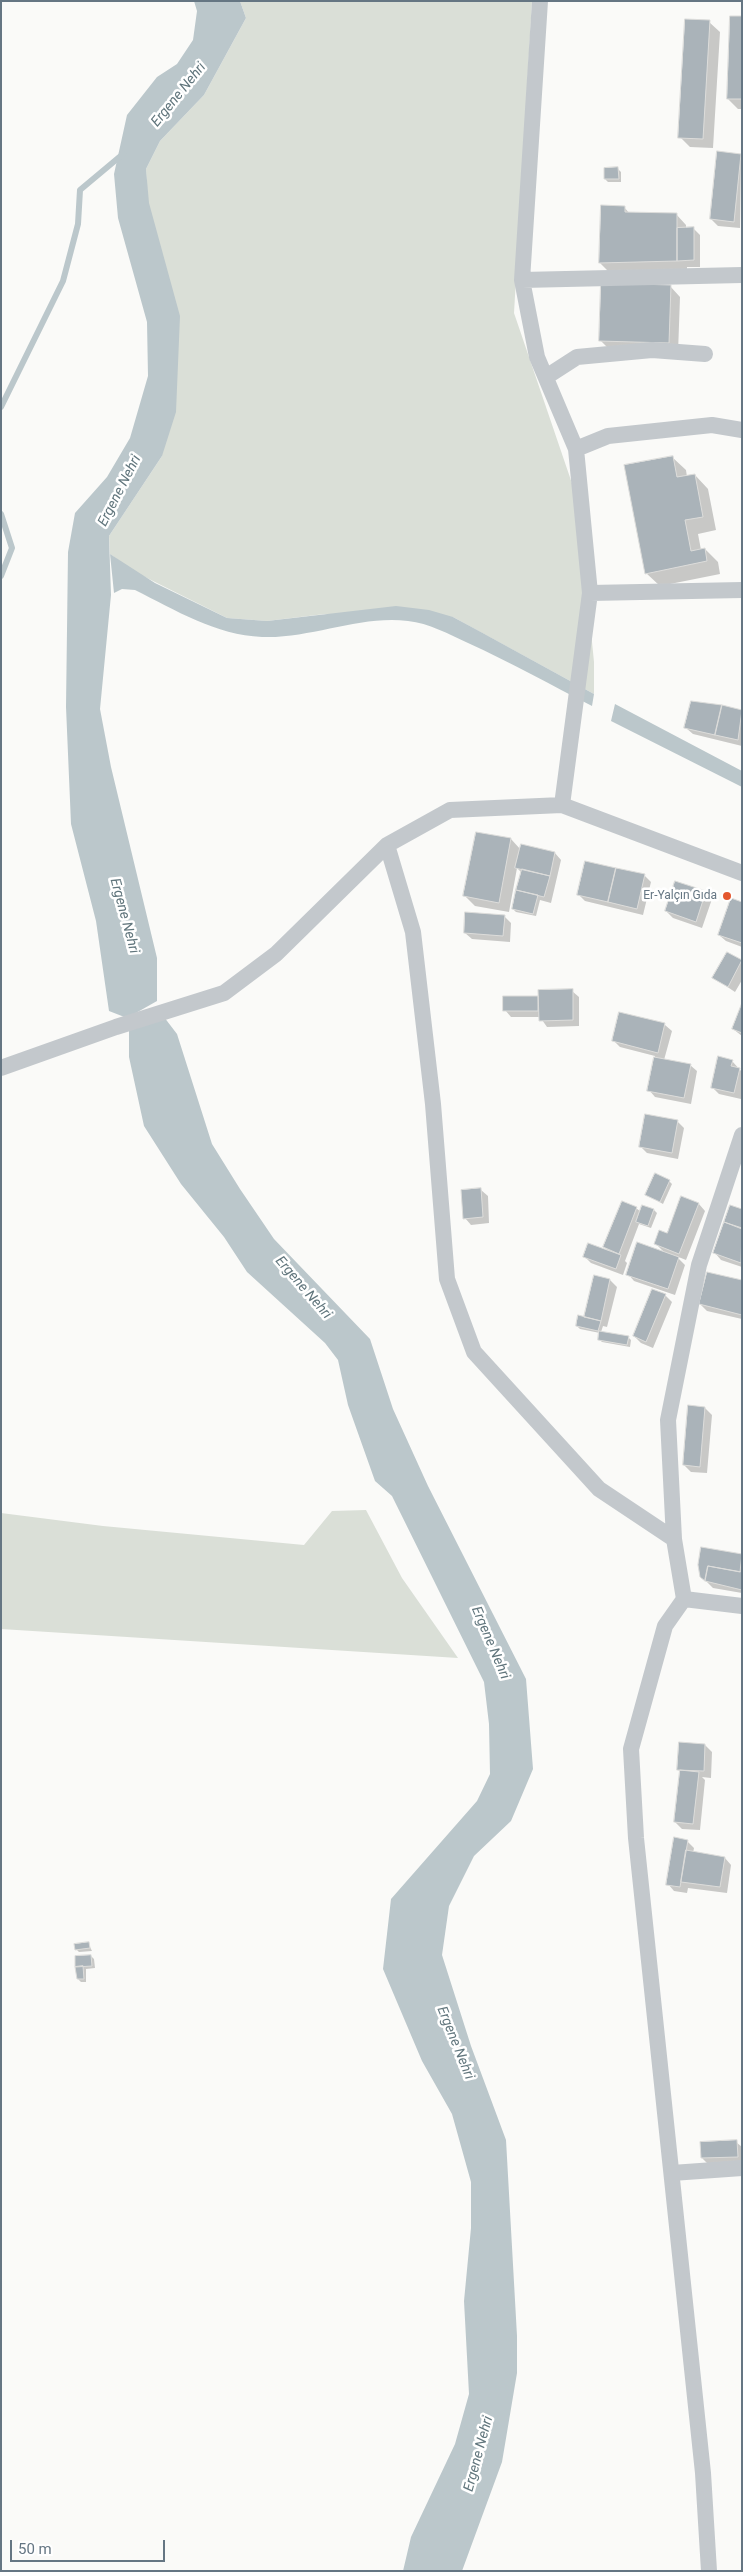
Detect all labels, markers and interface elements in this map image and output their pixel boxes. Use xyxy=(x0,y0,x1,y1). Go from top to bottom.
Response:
water label: Ergene Nehri xyxy=(148,60,210,130)
water label: Ergene Nehri xyxy=(95,453,145,529)
water label: Ergene Nehri xyxy=(106,876,142,956)
place label: Er-Yalçın Gıda xyxy=(643,889,717,903)
marker: Er-Yalçın Gıda xyxy=(721,890,733,902)
water label: Ergene Nehri xyxy=(271,1253,335,1323)
water label: Ergene Nehri xyxy=(467,1604,513,1682)
water label: Ergene Nehri xyxy=(433,2004,477,2082)
water label: Ergene Nehri xyxy=(461,2414,497,2494)
scale bar xyxy=(12,2530,168,2562)
text: 50 m xyxy=(18,2540,52,2558)

